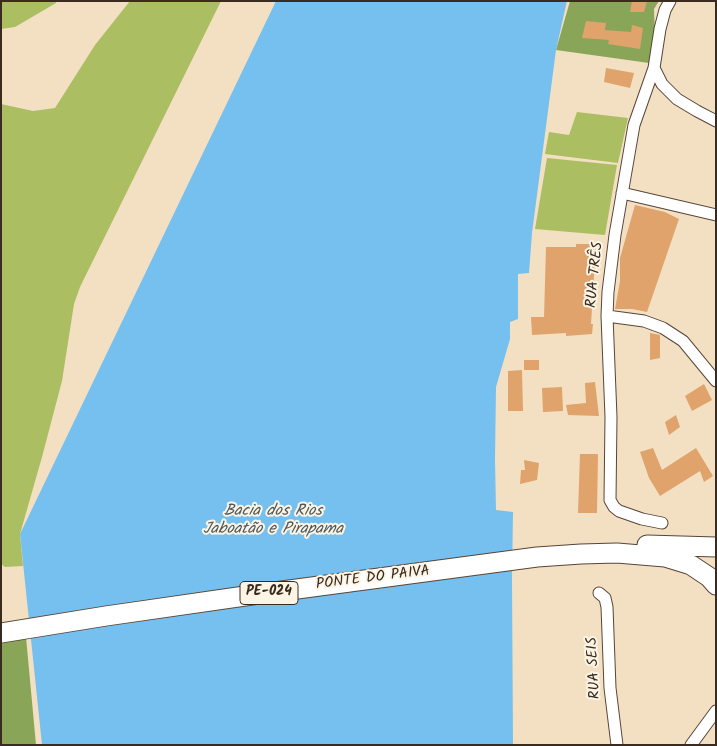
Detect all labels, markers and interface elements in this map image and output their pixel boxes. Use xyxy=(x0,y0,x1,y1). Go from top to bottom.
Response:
street label: RUA TRÊS xyxy=(584,241,608,309)
water label: Bacia dos Rios Jaboatão e Pirapama xyxy=(203,502,343,540)
street label: PONTE DO PAIVA xyxy=(315,563,431,595)
road number: PE-024 xyxy=(240,582,298,604)
street label: RUA SEIS xyxy=(584,636,606,700)

